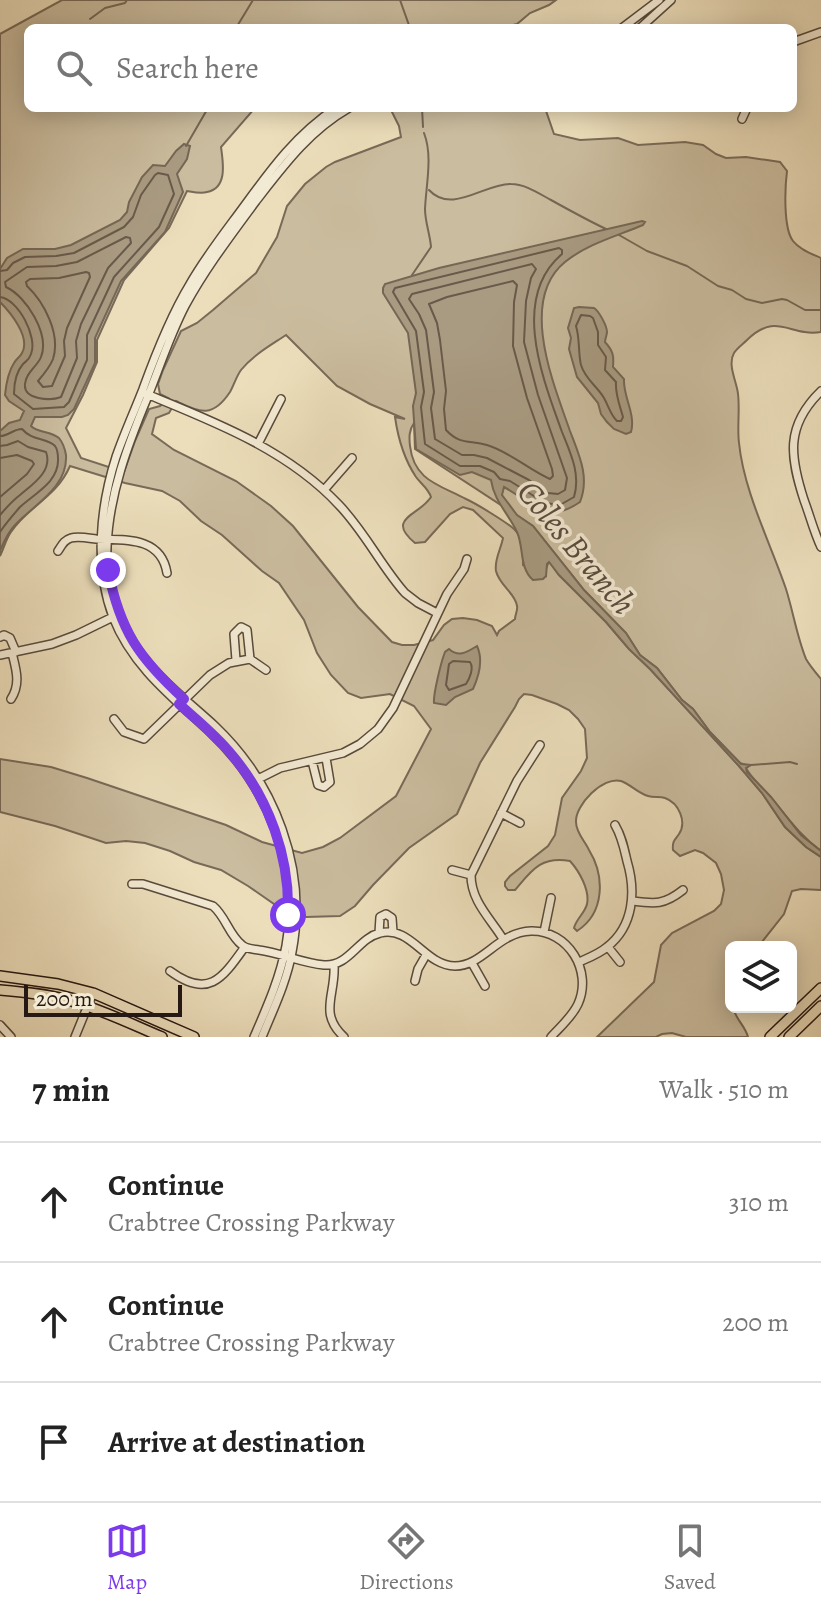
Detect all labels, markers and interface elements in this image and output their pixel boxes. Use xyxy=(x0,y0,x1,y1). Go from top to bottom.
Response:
search box xyxy=(24,24,797,112)
icon: search xyxy=(52,46,96,90)
text: Search here xyxy=(116,48,259,88)
water label: Coles Branch xyxy=(506,470,647,625)
route end xyxy=(90,552,126,588)
route start xyxy=(270,897,306,933)
map controls xyxy=(725,941,797,1013)
button: layers xyxy=(725,941,797,1013)
scale bar xyxy=(24,981,182,1017)
text: 200 m xyxy=(36,984,93,1014)
text: 7 min xyxy=(32,1066,110,1113)
text: Walk · 510 m xyxy=(659,1072,789,1107)
text: Continue xyxy=(108,1165,224,1205)
icon: ahead xyxy=(32,1180,76,1224)
text: 310 m xyxy=(729,1185,789,1220)
text: Crabtree Crossing Parkway xyxy=(108,1205,395,1240)
text: Continue xyxy=(108,1285,224,1325)
icon: ahead xyxy=(32,1300,76,1344)
text: 200 m xyxy=(722,1305,789,1340)
text: Crabtree Crossing Parkway xyxy=(108,1325,395,1360)
icon: arrive xyxy=(32,1420,76,1464)
text: Arrive at destination xyxy=(108,1422,365,1462)
tab: Map xyxy=(105,1519,149,1597)
tab: Directions xyxy=(359,1519,454,1597)
tab: Saved xyxy=(664,1519,716,1597)

